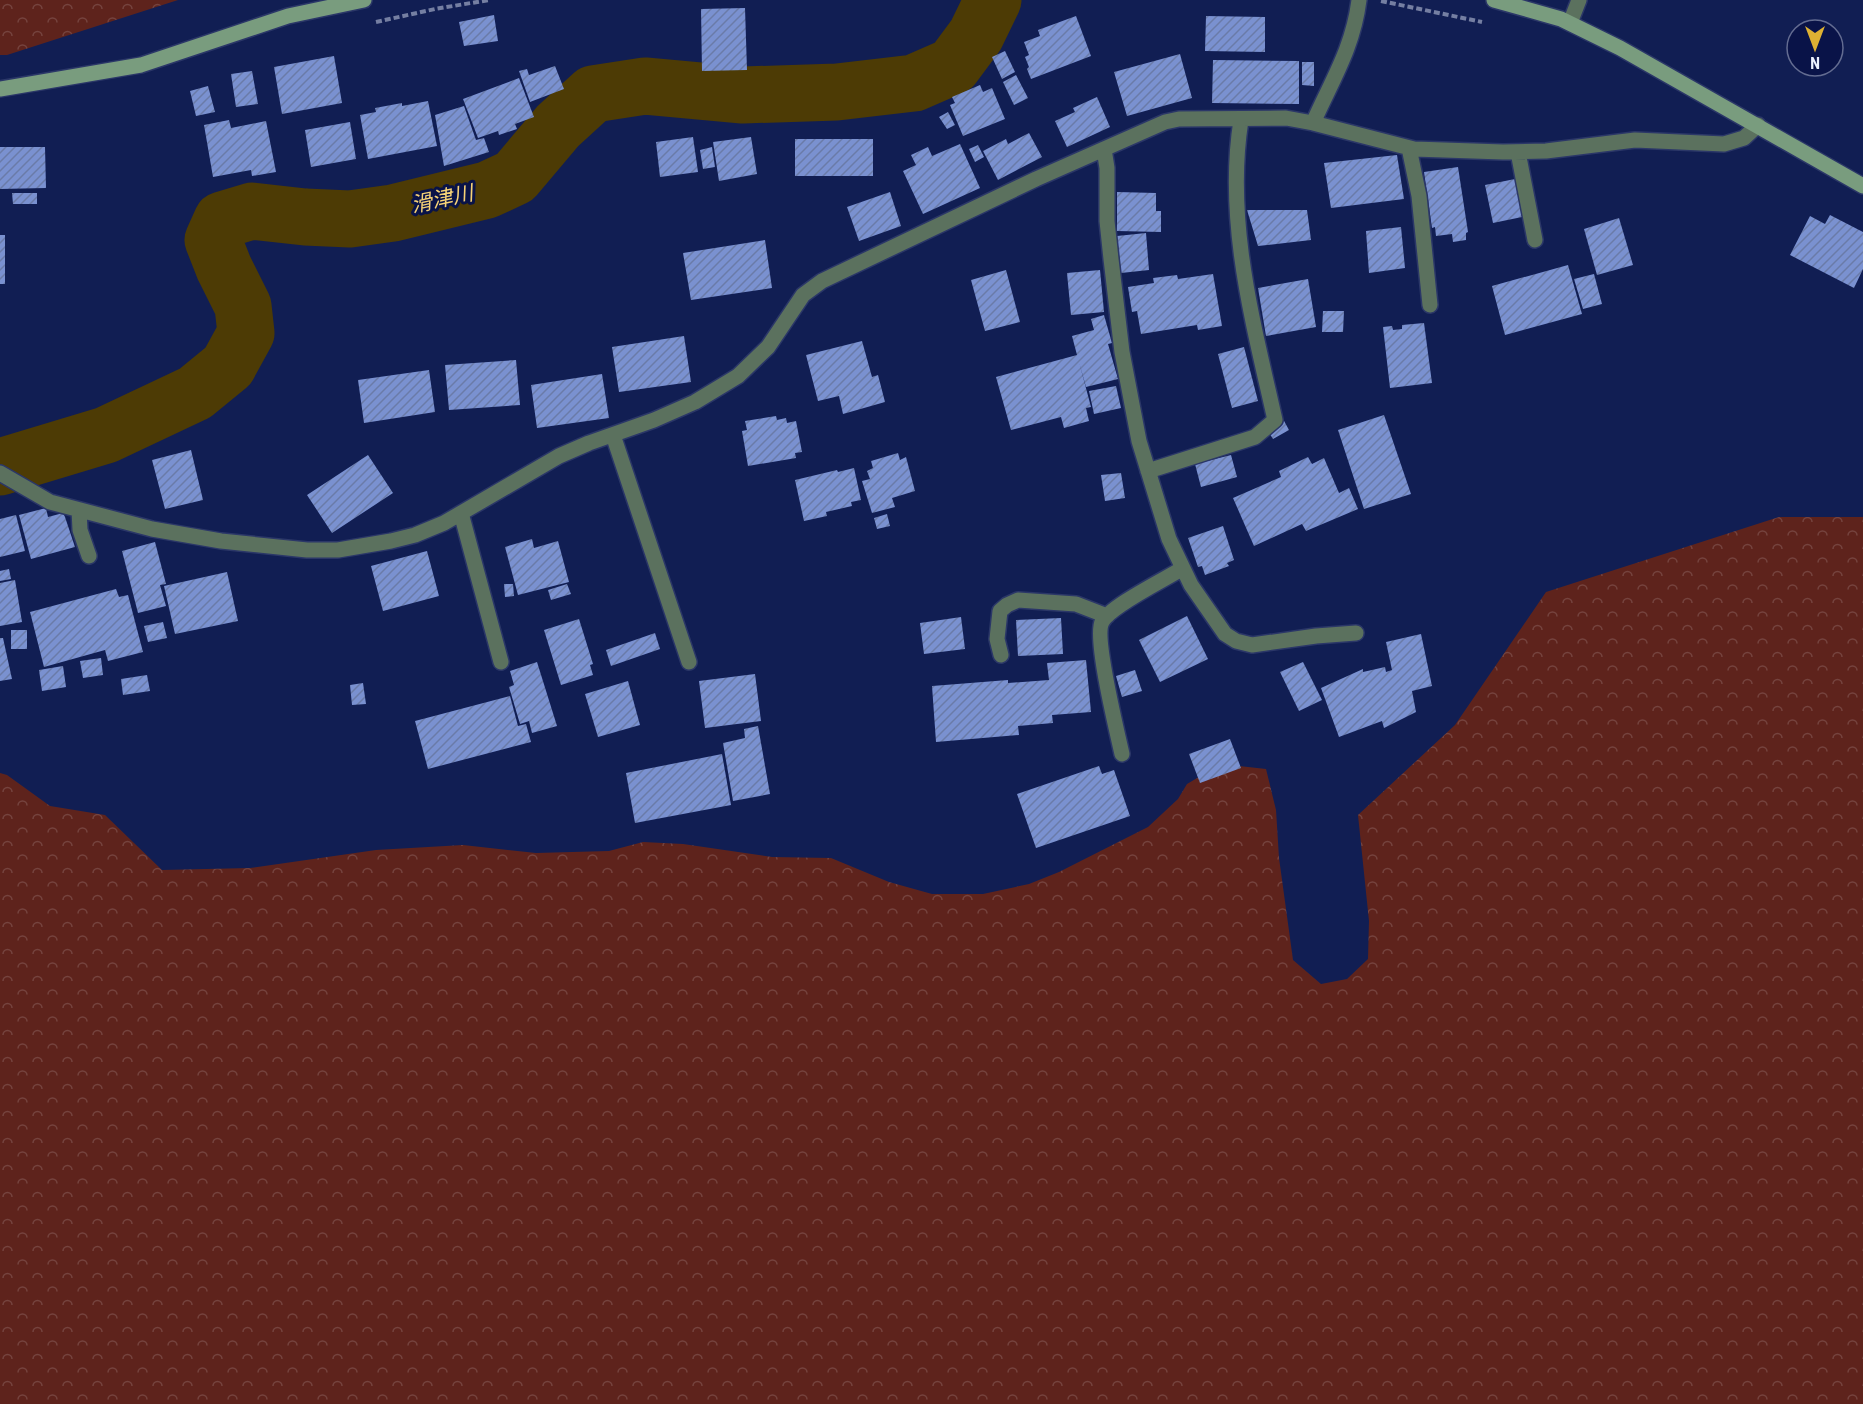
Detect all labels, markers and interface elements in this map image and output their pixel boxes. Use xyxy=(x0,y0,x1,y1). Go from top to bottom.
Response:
north arrow xyxy=(1785,18,1845,78)
text: N xyxy=(1810,53,1820,72)
water label: 滑津川 xyxy=(409,180,477,217)

